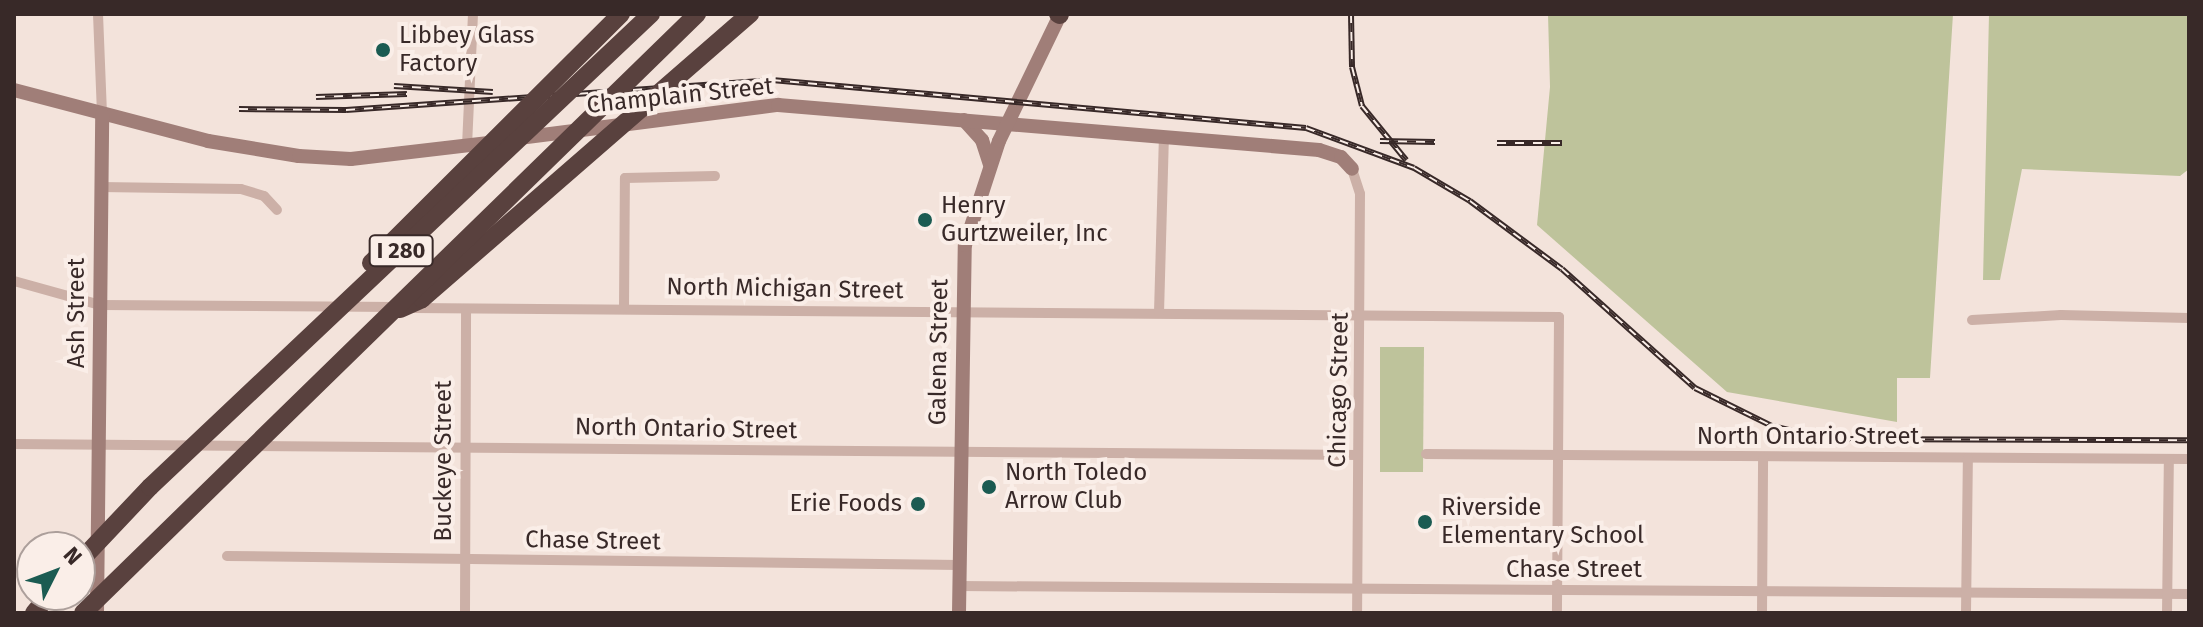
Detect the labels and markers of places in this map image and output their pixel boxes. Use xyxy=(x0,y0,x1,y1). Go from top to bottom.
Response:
place label: Libbey Glass Factory xyxy=(399,22,534,78)
marker: Libbey Glass Factory xyxy=(374,41,392,59)
place label: Henry Gurtzweiler, Inc xyxy=(941,192,1108,248)
marker: Henry Gurtzweiler, Inc xyxy=(916,211,934,229)
place label: North Toledo Arrow Club xyxy=(1005,459,1147,515)
marker: North Toledo Arrow Club xyxy=(980,478,998,496)
place label: Erie Foods xyxy=(789,490,902,518)
place label: Riverside Elementary School xyxy=(1441,494,1644,550)
marker: Erie Foods xyxy=(909,495,927,513)
marker: Riverside Elementary School xyxy=(1416,513,1434,531)

